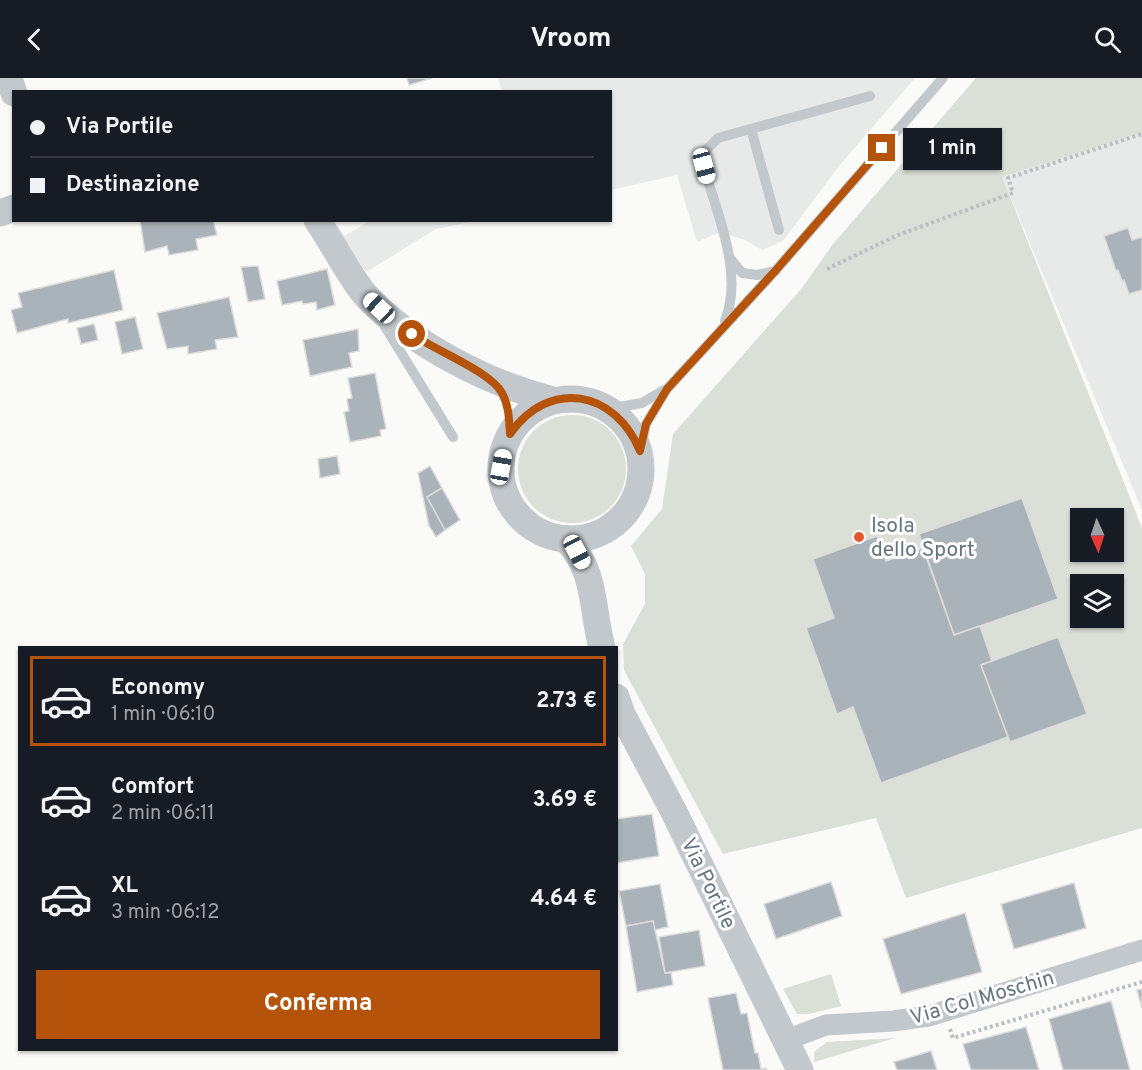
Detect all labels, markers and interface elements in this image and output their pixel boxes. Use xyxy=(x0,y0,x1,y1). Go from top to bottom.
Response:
text: Vroom xyxy=(530,22,612,56)
icon: back xyxy=(18,23,51,56)
icon: search xyxy=(1091,23,1124,56)
text: Via Portile xyxy=(66,114,173,141)
callout: 1 min xyxy=(903,127,1002,169)
route end xyxy=(868,134,895,161)
text: 1 min xyxy=(928,136,977,162)
car xyxy=(691,146,717,186)
text: Destinazione xyxy=(66,172,199,199)
car xyxy=(360,289,398,327)
route start xyxy=(398,320,425,347)
car xyxy=(489,448,513,486)
north arrow xyxy=(1070,508,1124,562)
map controls xyxy=(1070,508,1124,628)
place label: Isola dello Sport xyxy=(871,513,975,564)
marker: Isola dello Sport xyxy=(852,530,866,544)
car xyxy=(561,532,593,572)
button: layers xyxy=(1070,574,1124,628)
icon: car xyxy=(39,674,93,728)
text: Economy xyxy=(111,675,205,702)
text: 2.73 € xyxy=(536,688,597,715)
text: 1 min · 06:10 xyxy=(111,702,215,728)
icon: car xyxy=(39,773,93,827)
text: Comfort xyxy=(111,774,194,801)
text: 3.69 € xyxy=(532,787,597,814)
text: 2 min · 06:11 xyxy=(111,801,215,827)
street label: Via Portile xyxy=(674,834,741,934)
icon: car xyxy=(39,872,93,926)
text: XL xyxy=(111,873,138,900)
text: 4.64 € xyxy=(530,886,597,913)
text: 3 min · 06:12 xyxy=(111,900,219,926)
street label: Via Col Moschin xyxy=(907,965,1057,1032)
button: Conferma xyxy=(36,970,600,1039)

